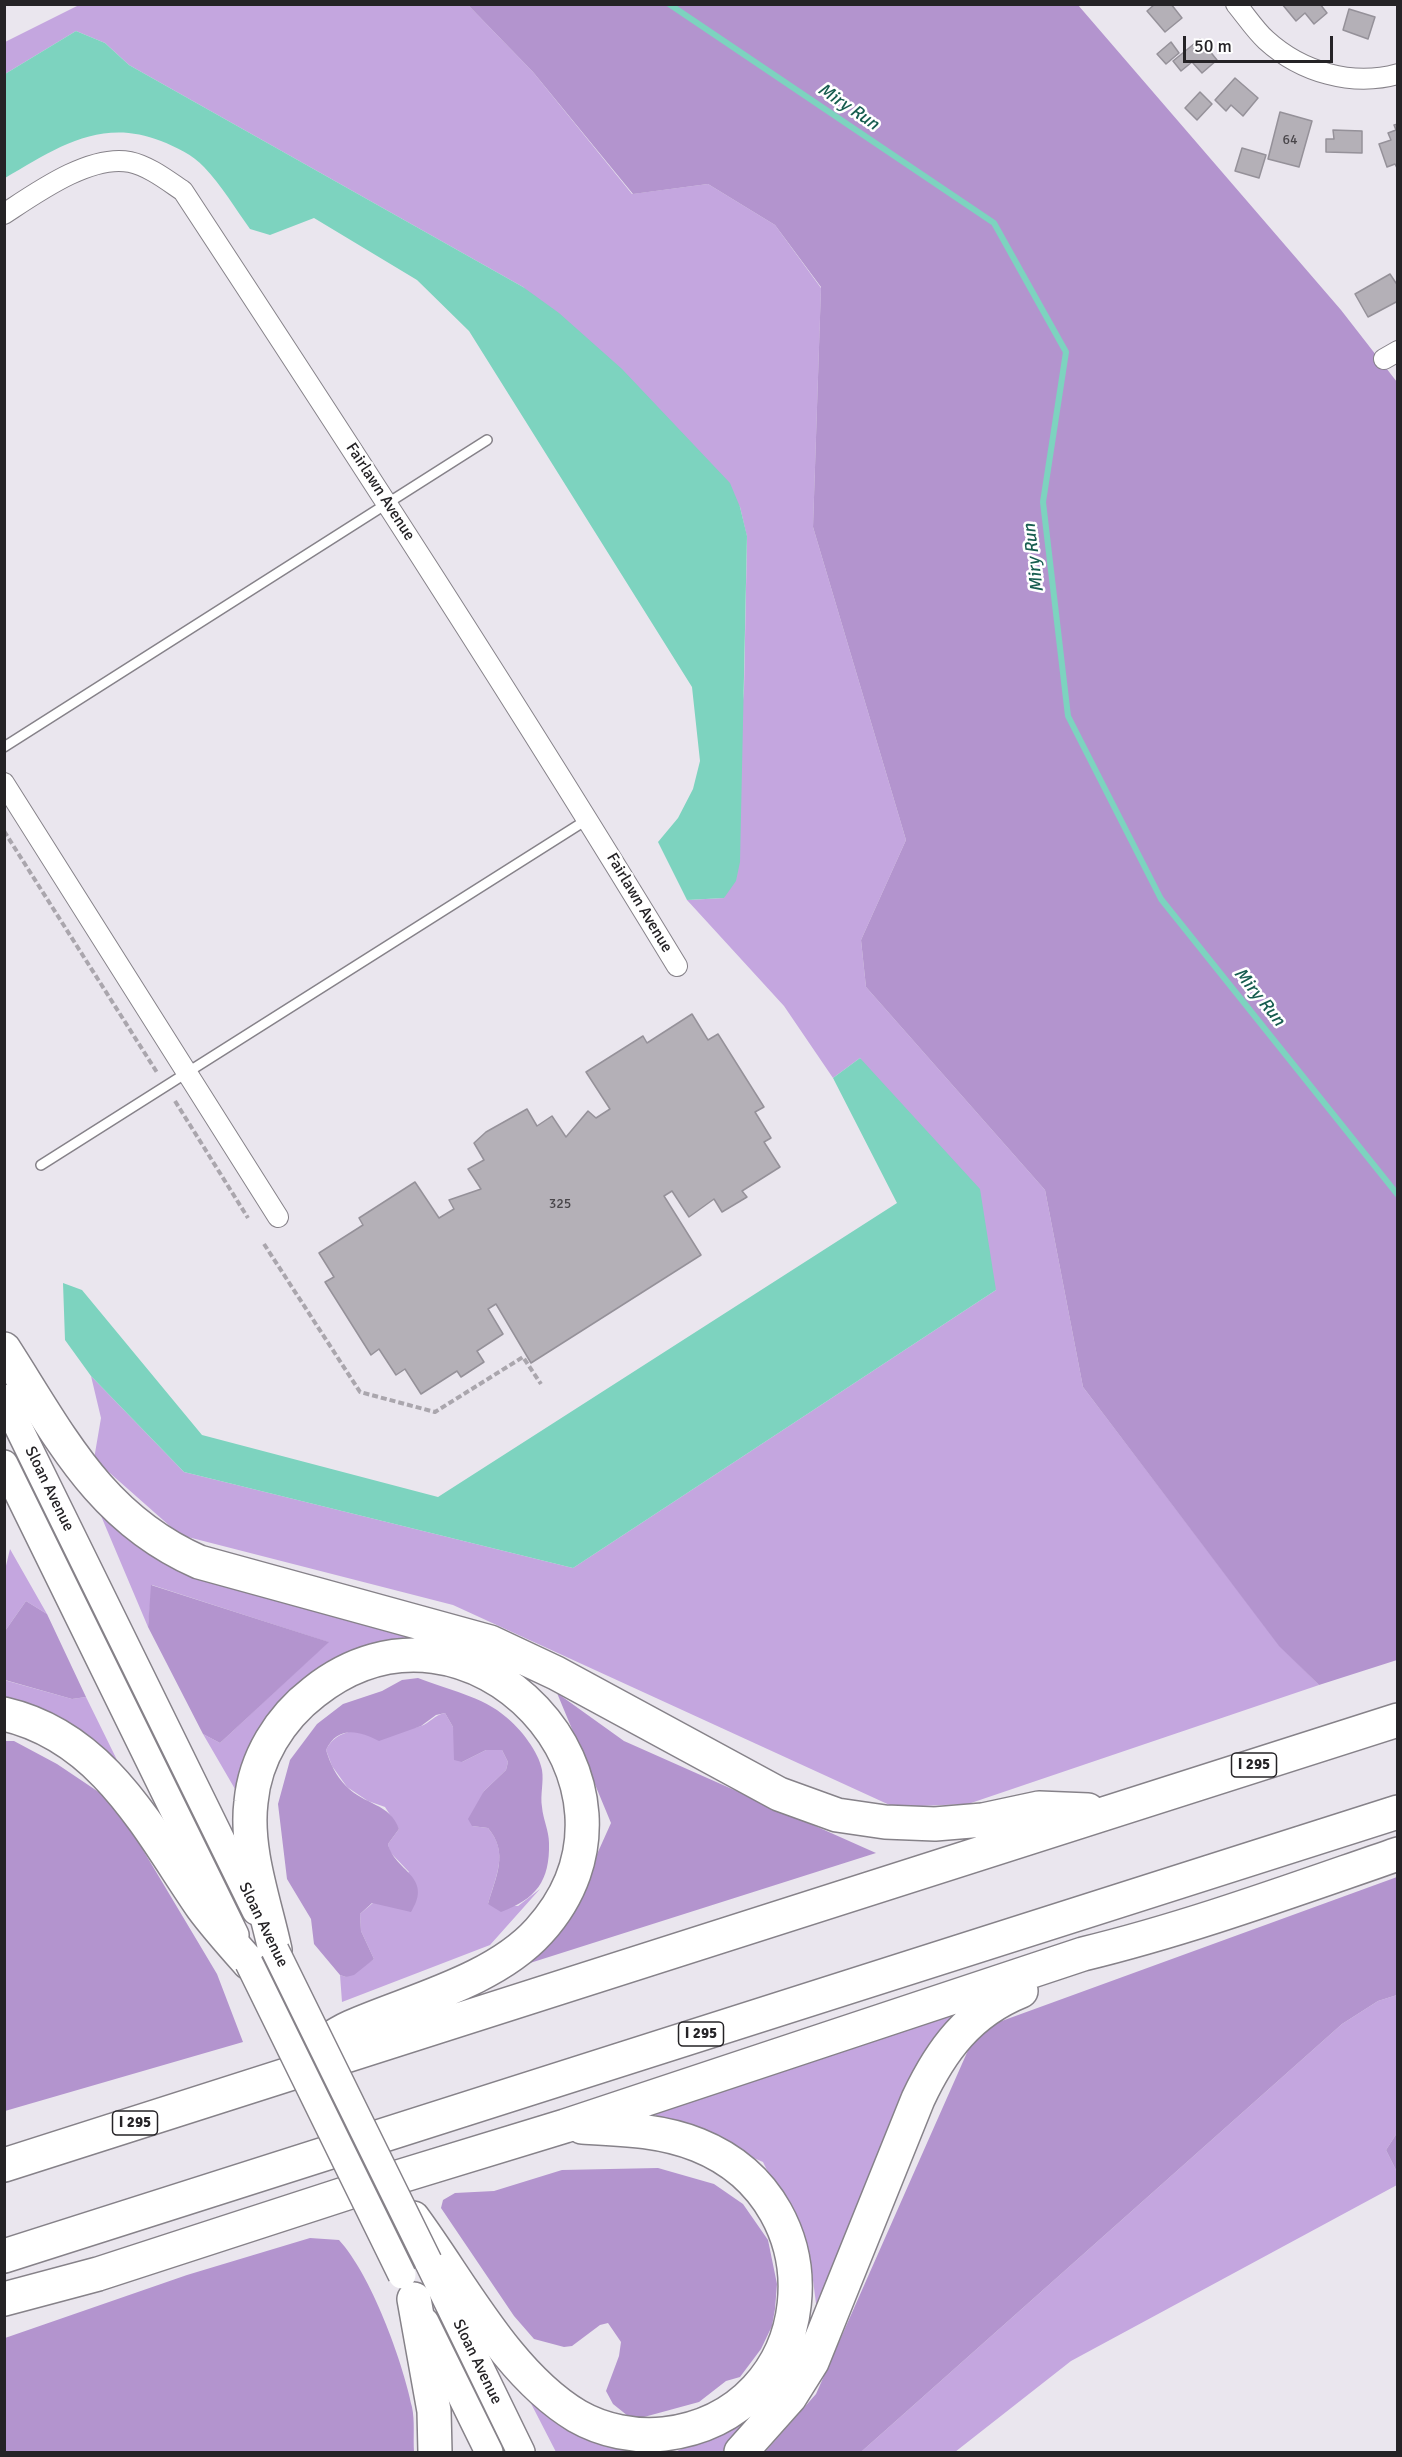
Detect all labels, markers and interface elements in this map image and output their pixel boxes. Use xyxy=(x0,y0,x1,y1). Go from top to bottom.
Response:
scale bar xyxy=(1186,24,1336,62)
text: 50 m xyxy=(1194,35,1232,57)
water label: Miry Run xyxy=(813,79,883,135)
house number: 64 xyxy=(1282,132,1298,148)
street label: Fairlawn Avenue xyxy=(341,440,419,544)
water label: Miry Run xyxy=(1019,522,1049,594)
street label: Fairlawn Avenue xyxy=(602,850,676,956)
water label: Miry Run xyxy=(1229,963,1289,1031)
house number: 325 xyxy=(549,1196,571,1212)
street label: Sloan Avenue xyxy=(20,1443,78,1535)
road number: I 295 xyxy=(1232,1753,1276,1777)
street label: Sloan Avenue xyxy=(234,1879,292,1971)
road number: I 295 xyxy=(678,2022,724,2046)
road number: I 295 xyxy=(112,2111,158,2135)
street label: Sloan Avenue xyxy=(448,2316,506,2408)

